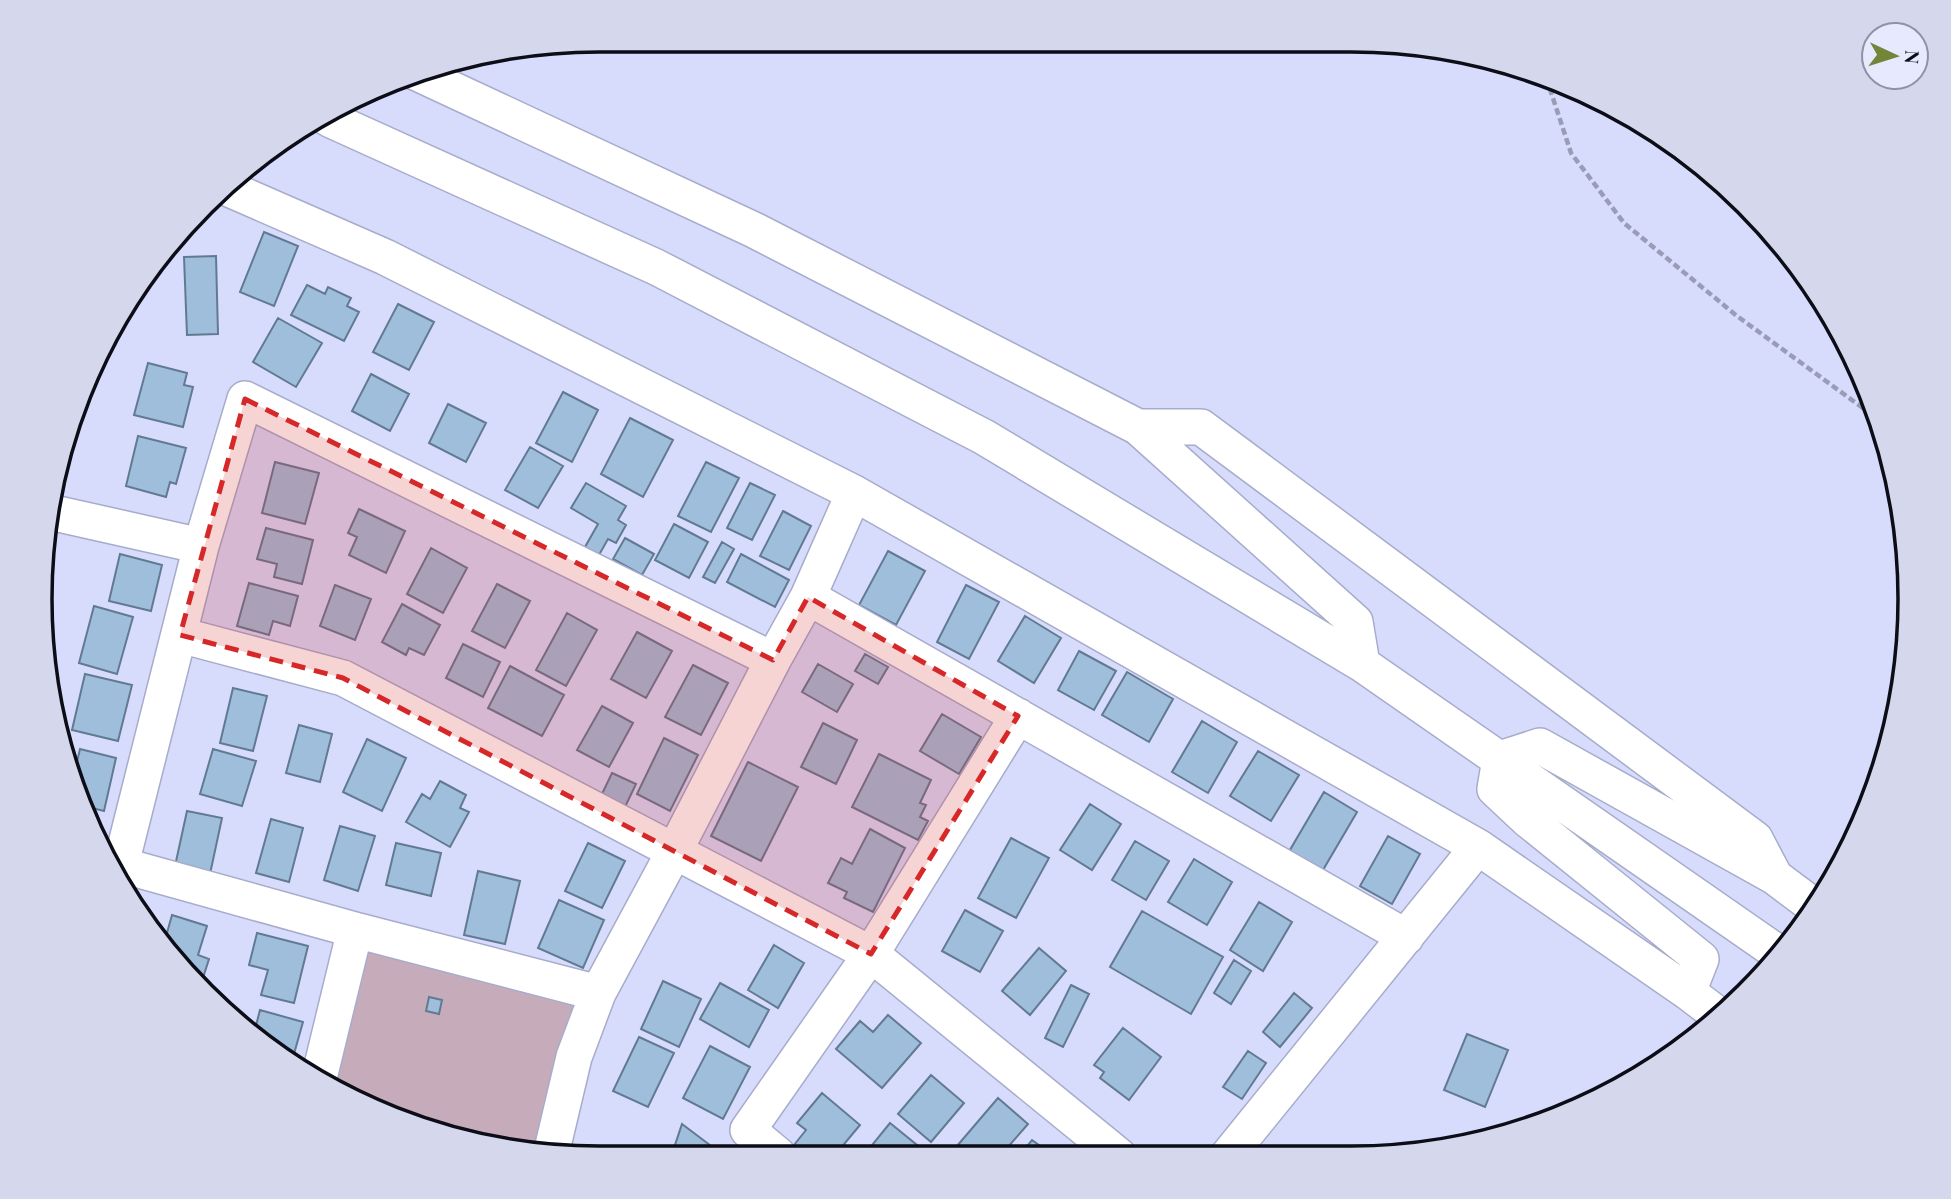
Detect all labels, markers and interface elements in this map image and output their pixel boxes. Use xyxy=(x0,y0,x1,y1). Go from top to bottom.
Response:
north arrow xyxy=(1860,21,1930,91)
text: N xyxy=(1899,50,1926,65)

